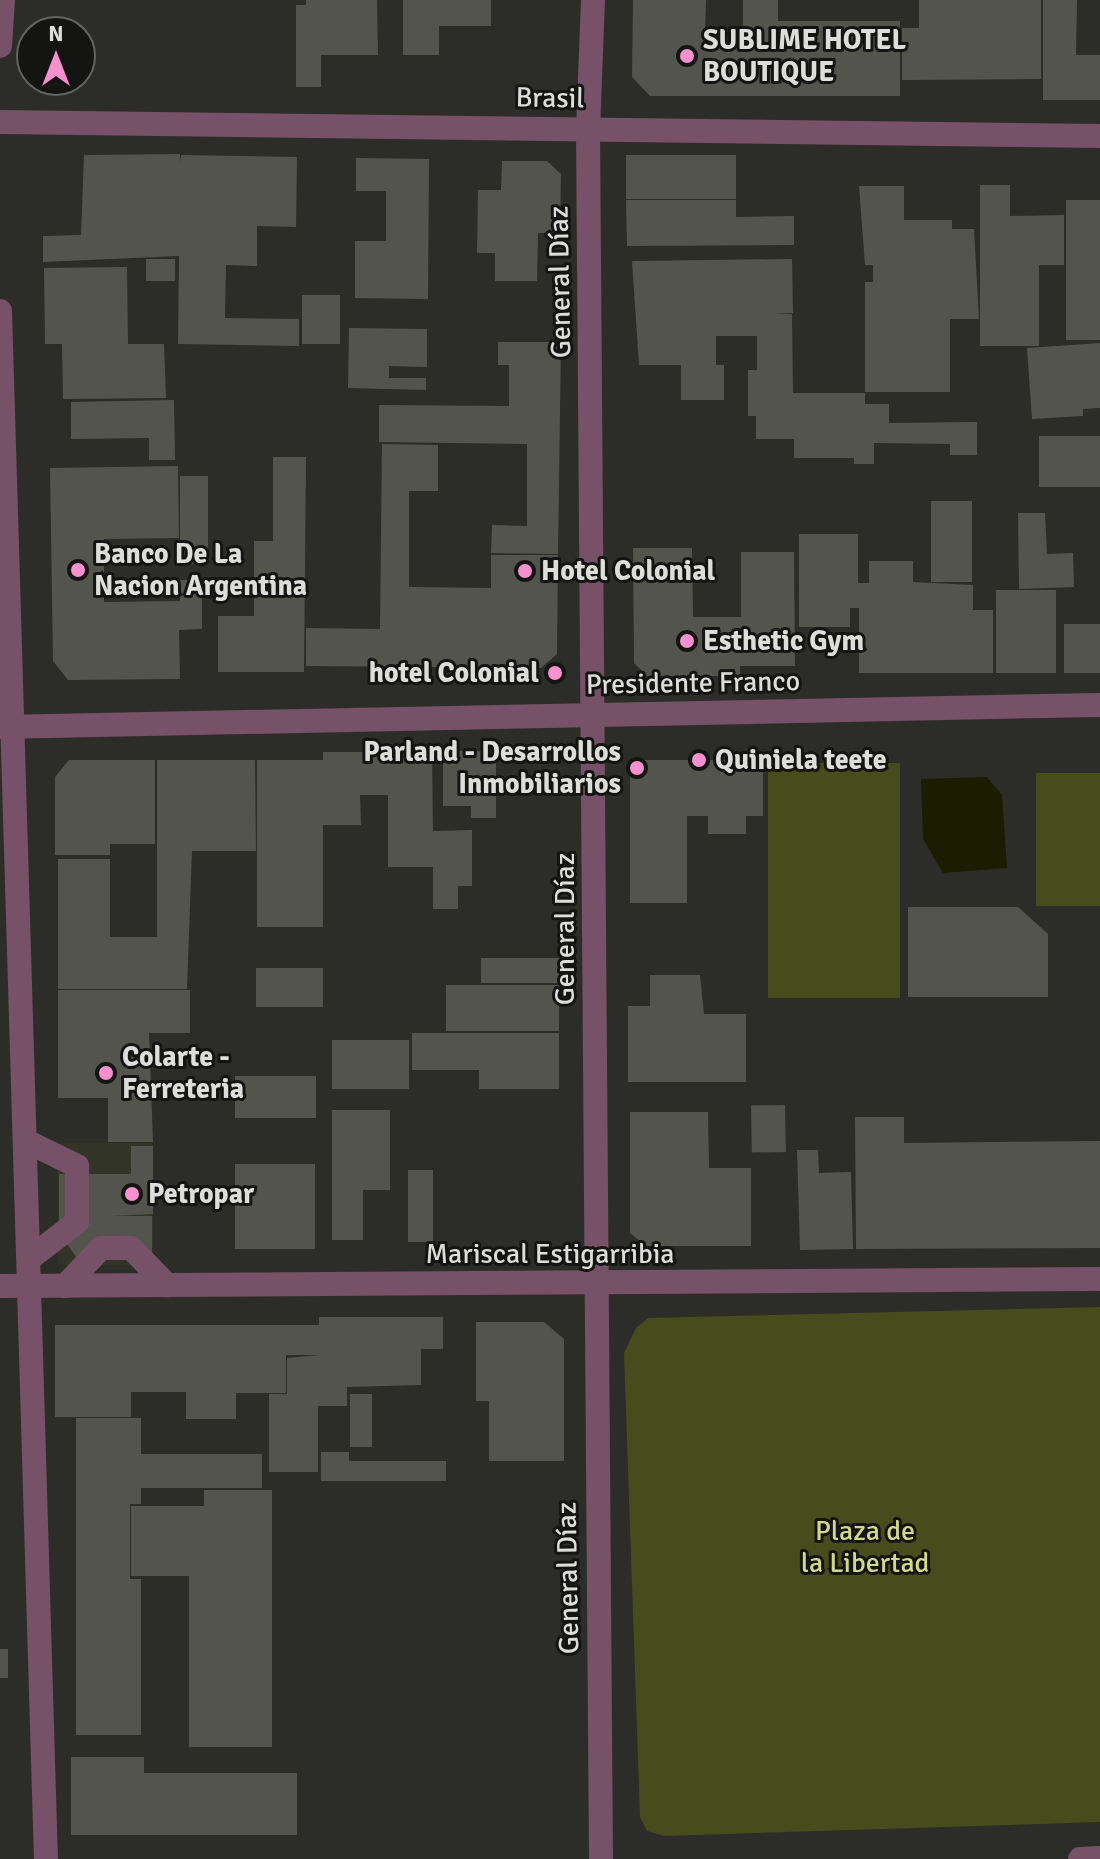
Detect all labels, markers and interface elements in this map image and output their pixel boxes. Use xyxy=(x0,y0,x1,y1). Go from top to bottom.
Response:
north arrow xyxy=(16,16,96,96)
text: N xyxy=(48,20,64,47)
place label: SUBLIME HOTEL BOUTIQUE xyxy=(703,23,906,89)
marker: SUBLIME HOTEL BOUTIQUE xyxy=(678,47,696,65)
street label: Brasil xyxy=(515,81,585,115)
street label: General Díaz xyxy=(542,206,578,358)
place label: Banco De La Nacion Argentina xyxy=(94,537,307,603)
place label: Hotel Colonial xyxy=(541,554,715,588)
marker: Banco De La Nacion Argentina xyxy=(69,561,87,579)
marker: Hotel Colonial xyxy=(516,562,534,580)
place label: Esthetic Gym xyxy=(703,624,864,658)
marker: Esthetic Gym xyxy=(678,632,696,650)
place label: hotel Colonial xyxy=(369,656,539,690)
marker: hotel Colonial xyxy=(546,664,564,682)
street label: Presidente Franco xyxy=(586,664,800,702)
place label: Parland - Desarrollos Inmobiliarios xyxy=(363,735,621,801)
place label: Quiniela teete xyxy=(715,743,887,777)
marker: Quiniela teete xyxy=(690,751,708,769)
marker: Parland - Desarrollos Inmobiliarios xyxy=(628,759,646,777)
street label: General Díaz xyxy=(548,853,582,1005)
place label: Colarte - Ferreteria xyxy=(122,1040,244,1106)
marker: Colarte - Ferreteria xyxy=(97,1064,115,1082)
place label: Petropar xyxy=(148,1177,254,1211)
marker: Petropar xyxy=(123,1185,141,1203)
street label: Mariscal Estigarribia xyxy=(425,1237,675,1271)
street label: General Díaz xyxy=(550,1502,586,1654)
park label: Plaza de la Libertad xyxy=(801,1514,929,1580)

